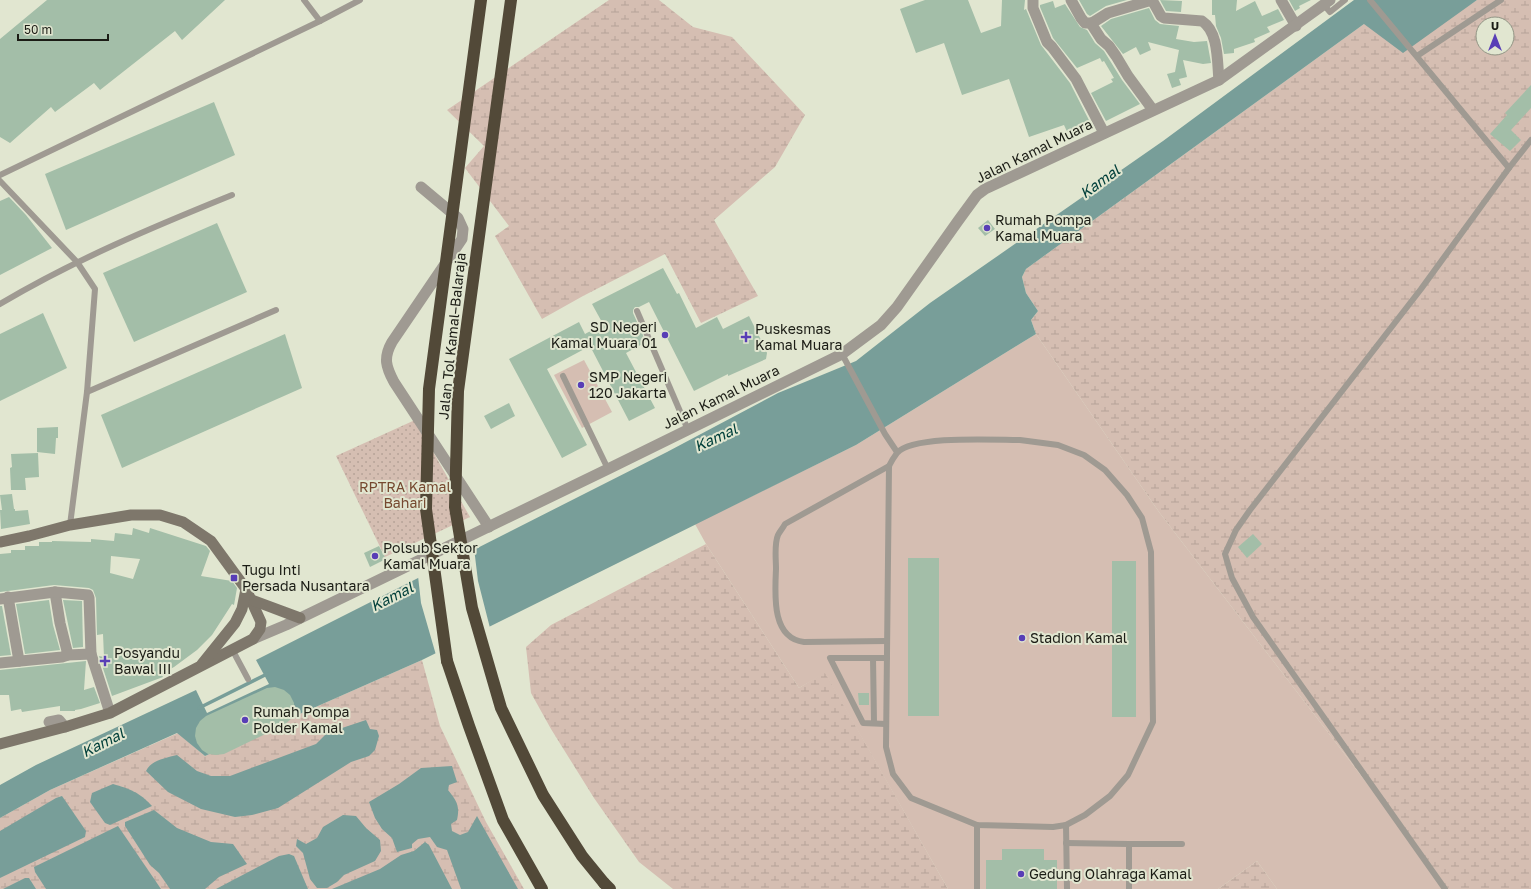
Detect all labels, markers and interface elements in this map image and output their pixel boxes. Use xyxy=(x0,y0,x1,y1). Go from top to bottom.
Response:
scale bar xyxy=(18,16,108,42)
north arrow xyxy=(1475,16,1515,56)
text: U xyxy=(1491,19,1499,32)
text: 50 m xyxy=(24,22,52,37)
street label: Jalan Kamal Muara xyxy=(973,115,1095,186)
water label: Kamal xyxy=(1076,160,1124,202)
place label: Rumah Pompa Kamal Muara xyxy=(995,211,1091,244)
marker: Rumah Pompa Kamal Muara xyxy=(982,223,992,233)
street label: Jalan Tol Kamal–Balaraja xyxy=(434,252,469,420)
place label: SD Negeri Kamal Muara 01 xyxy=(551,318,657,351)
place label: Puskesmas Kamal Muara xyxy=(755,320,842,353)
marker: SD Negeri Kamal Muara 01 xyxy=(660,330,670,340)
marker: Puskesmas Kamal Muara xyxy=(740,331,752,343)
street label: Jalan Kamal Muara xyxy=(660,361,782,432)
place label: SMP Negeri 120 Jakarta xyxy=(589,368,667,401)
marker: SMP Negeri 120 Jakarta xyxy=(576,380,586,390)
water label: Kamal xyxy=(691,419,741,455)
park label: RPTRA Kamal Bahari xyxy=(359,478,451,511)
place label: Polsub Sektor Kamal Muara xyxy=(383,539,478,572)
marker: Polsub Sektor Kamal Muara xyxy=(370,551,380,561)
place label: Tugu Inti Persada Nusantara xyxy=(242,561,370,594)
marker: Tugu Inti Persada Nusantara xyxy=(229,573,239,583)
water label: Kamal xyxy=(367,577,417,614)
place label: Stadion Kamal xyxy=(1030,629,1127,646)
marker: Stadion Kamal xyxy=(1017,633,1027,643)
place label: Posyandu Bawal III xyxy=(114,644,180,677)
marker: Posyandu Bawal III xyxy=(99,655,111,667)
place label: Rumah Pompa Polder Kamal xyxy=(253,703,349,736)
marker: Rumah Pompa Polder Kamal xyxy=(240,715,250,725)
water label: Kamal xyxy=(78,723,128,760)
place label: Gedung Olahraga Kamal xyxy=(1029,865,1192,882)
marker: Gedung Olahraga Kamal xyxy=(1016,869,1026,879)

